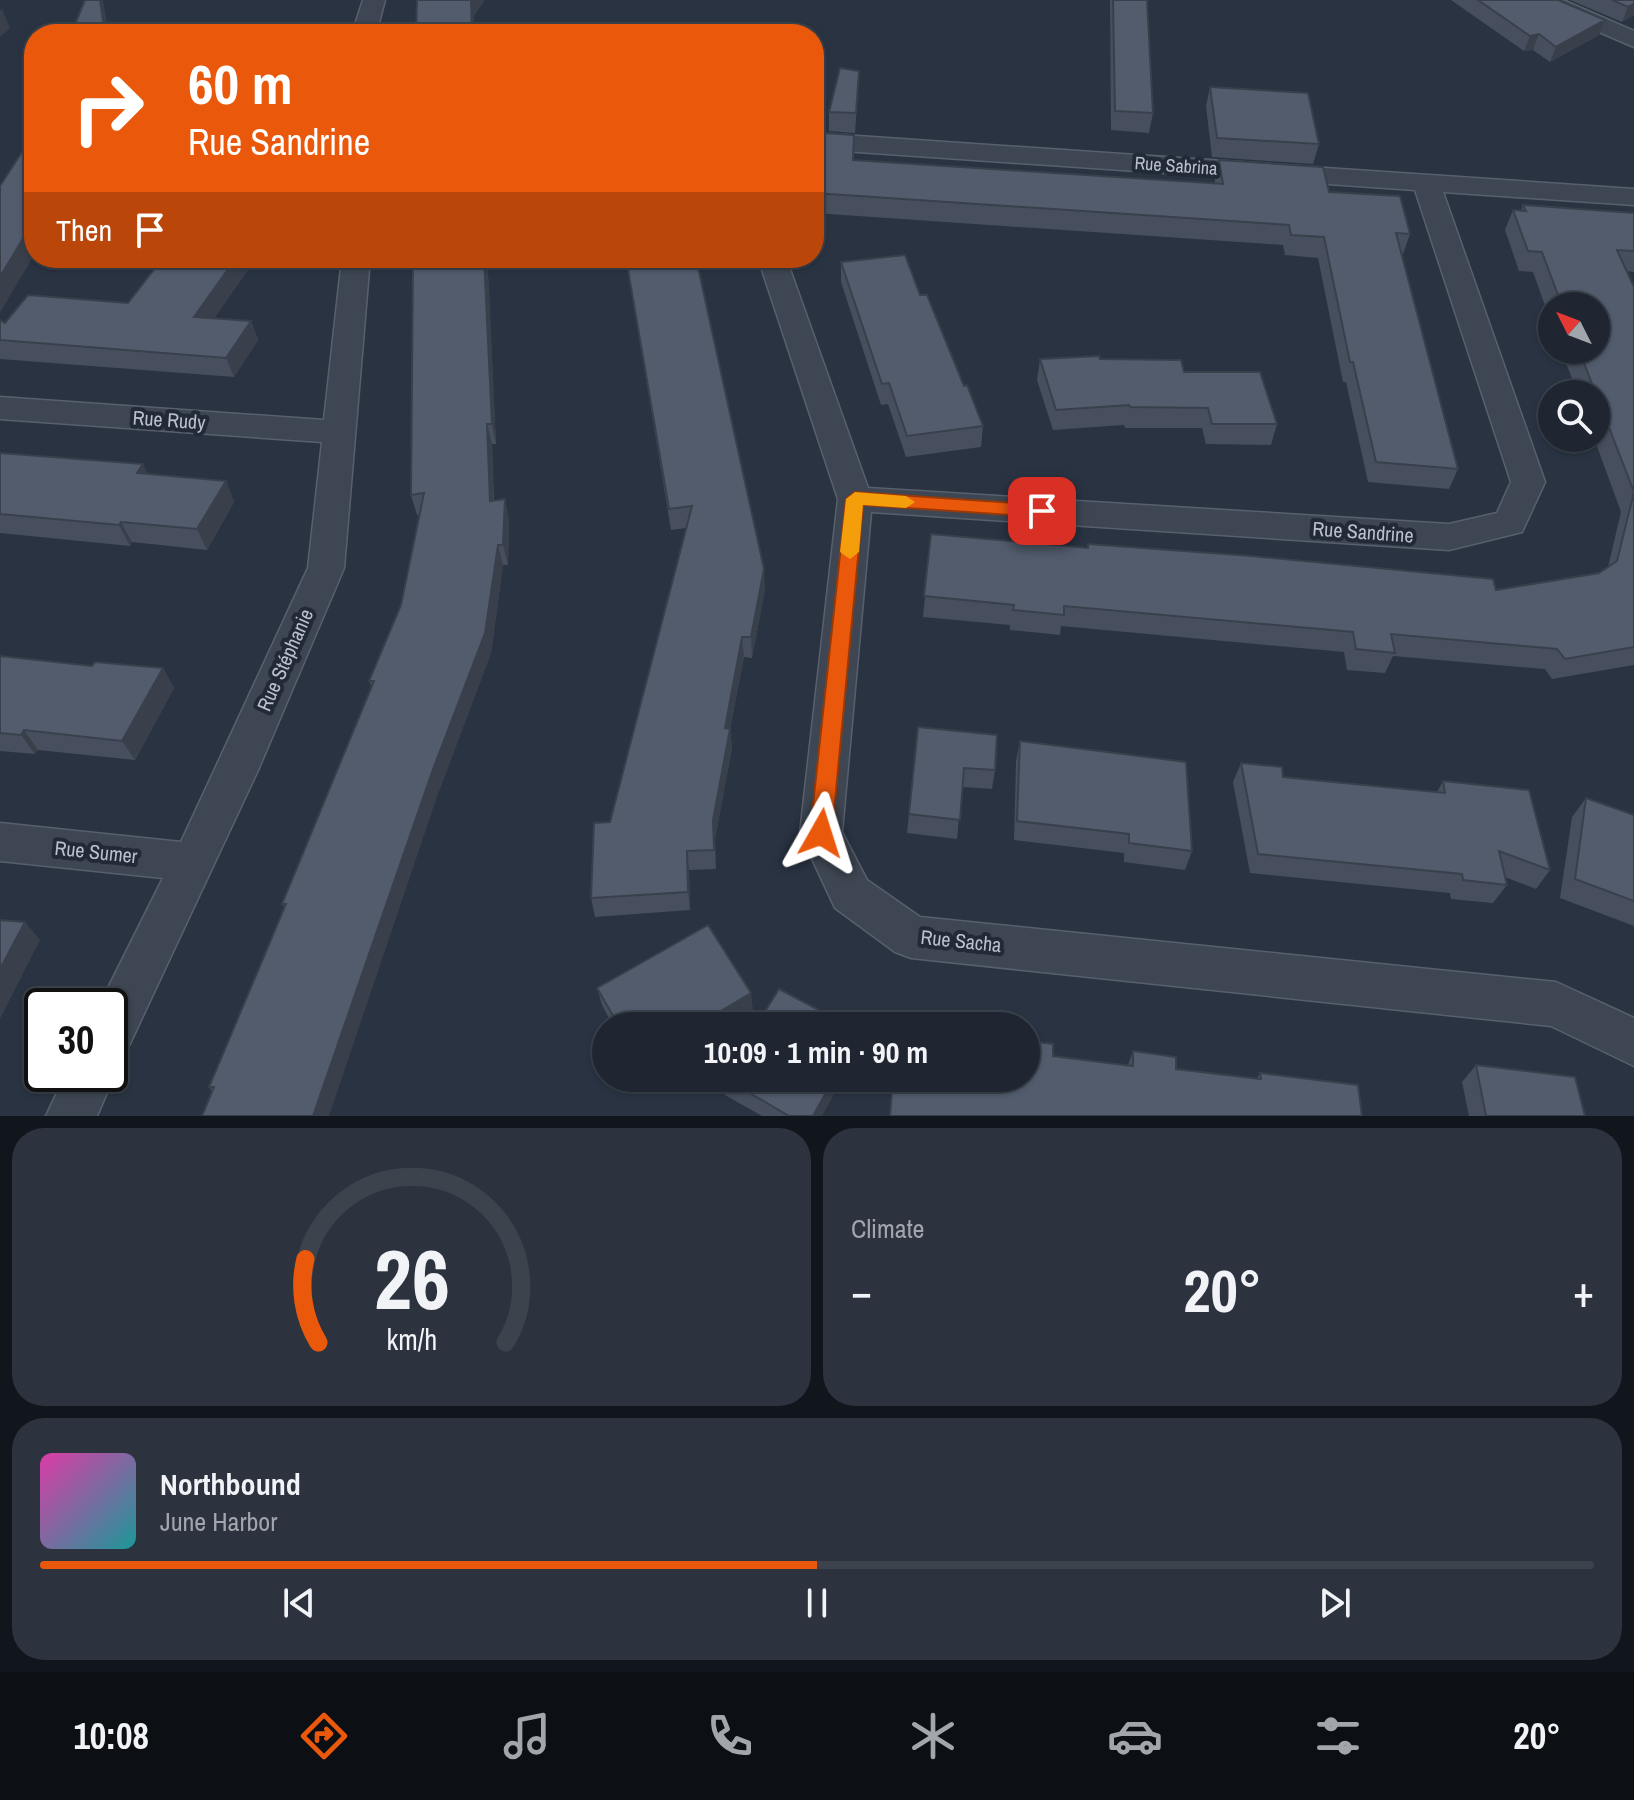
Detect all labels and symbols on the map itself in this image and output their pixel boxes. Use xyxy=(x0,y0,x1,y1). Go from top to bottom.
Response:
street label: Rue Sabrina xyxy=(1134,150,1218,181)
north arrow xyxy=(1538,292,1610,364)
street label: Rue Rudy xyxy=(132,403,207,436)
pin xyxy=(1008,477,1076,545)
street label: Rue Sandrine xyxy=(1312,515,1414,548)
street label: Rue Stéphanie xyxy=(250,604,319,715)
position arrow xyxy=(779,791,863,875)
street label: Rue Sumer xyxy=(53,834,139,869)
street label: Rue Sacha xyxy=(919,923,1003,958)
speed limit sign: 30 xyxy=(24,988,128,1092)

